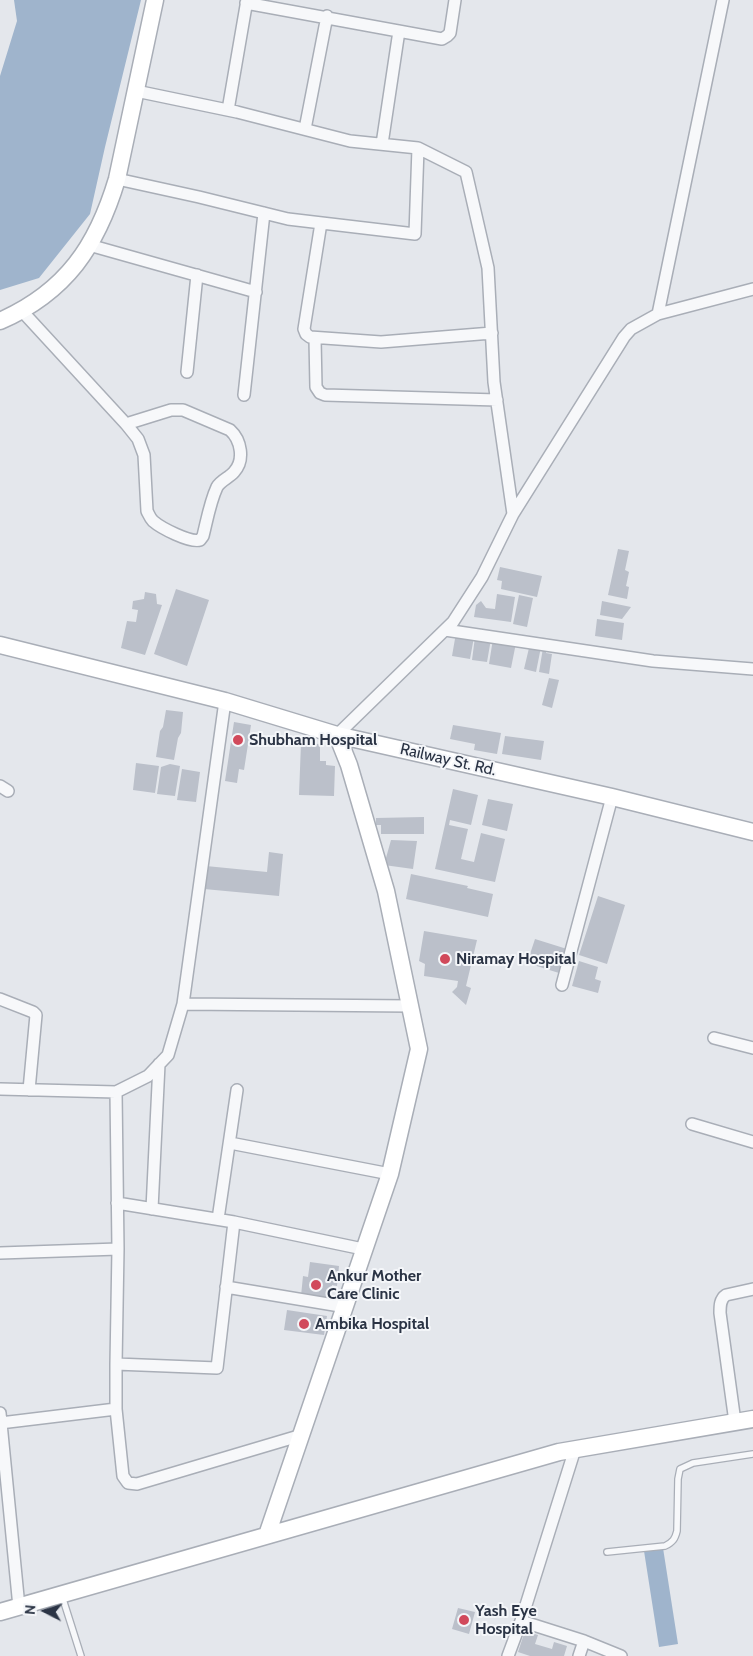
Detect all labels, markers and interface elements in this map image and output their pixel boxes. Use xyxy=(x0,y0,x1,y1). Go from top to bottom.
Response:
place label: Shubham Hospital xyxy=(249,730,377,750)
marker: Shubham Hospital xyxy=(231,733,245,747)
street label: Railway St. Rd. xyxy=(398,740,498,780)
place label: Niramay Hospital xyxy=(456,949,576,969)
marker: Niramay Hospital xyxy=(438,952,452,966)
place label: Ankur Mother Care Clinic xyxy=(327,1266,421,1304)
marker: Ankur Mother Care Clinic xyxy=(309,1278,323,1292)
place label: Ambika Hospital xyxy=(315,1314,429,1334)
marker: Ambika Hospital xyxy=(297,1317,311,1331)
north arrow xyxy=(20,1586,70,1636)
place label: Yash Eye Hospital xyxy=(475,1601,537,1639)
text: N xyxy=(21,1604,39,1615)
marker: Yash Eye Hospital xyxy=(457,1613,471,1627)

